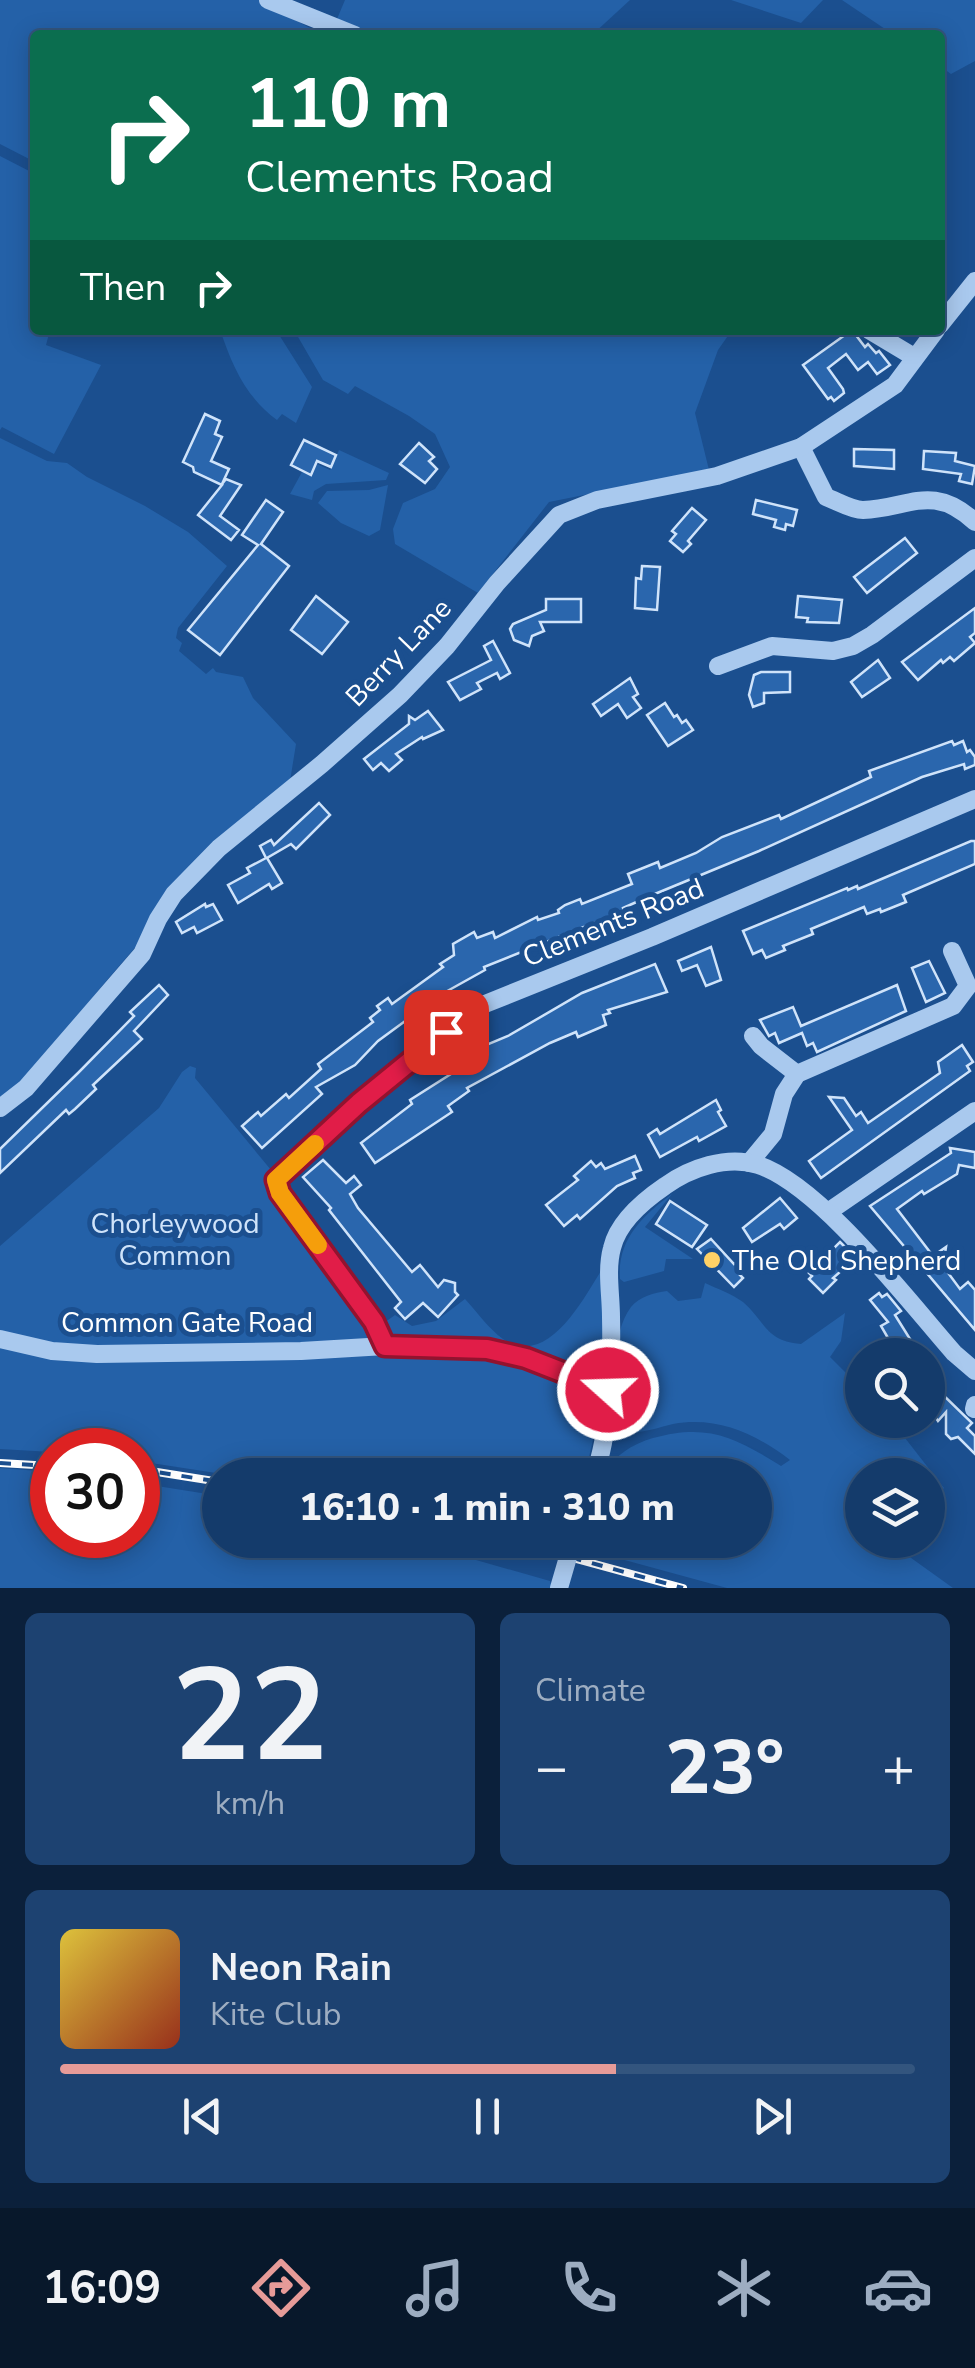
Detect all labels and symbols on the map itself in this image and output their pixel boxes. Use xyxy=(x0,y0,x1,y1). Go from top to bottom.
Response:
street label: Berry Lane xyxy=(337,590,460,715)
street label: Clements Road xyxy=(517,869,710,977)
pin xyxy=(404,990,489,1075)
park label: Chorleywood Common xyxy=(91,1205,259,1275)
place label: The Old Shepherd xyxy=(732,1242,961,1280)
marker: The Old Shepherd xyxy=(701,1249,723,1271)
street label: Common Gate Road xyxy=(61,1304,313,1342)
position arrow xyxy=(556,1338,660,1442)
speed limit sign: 30 xyxy=(30,1428,160,1558)

